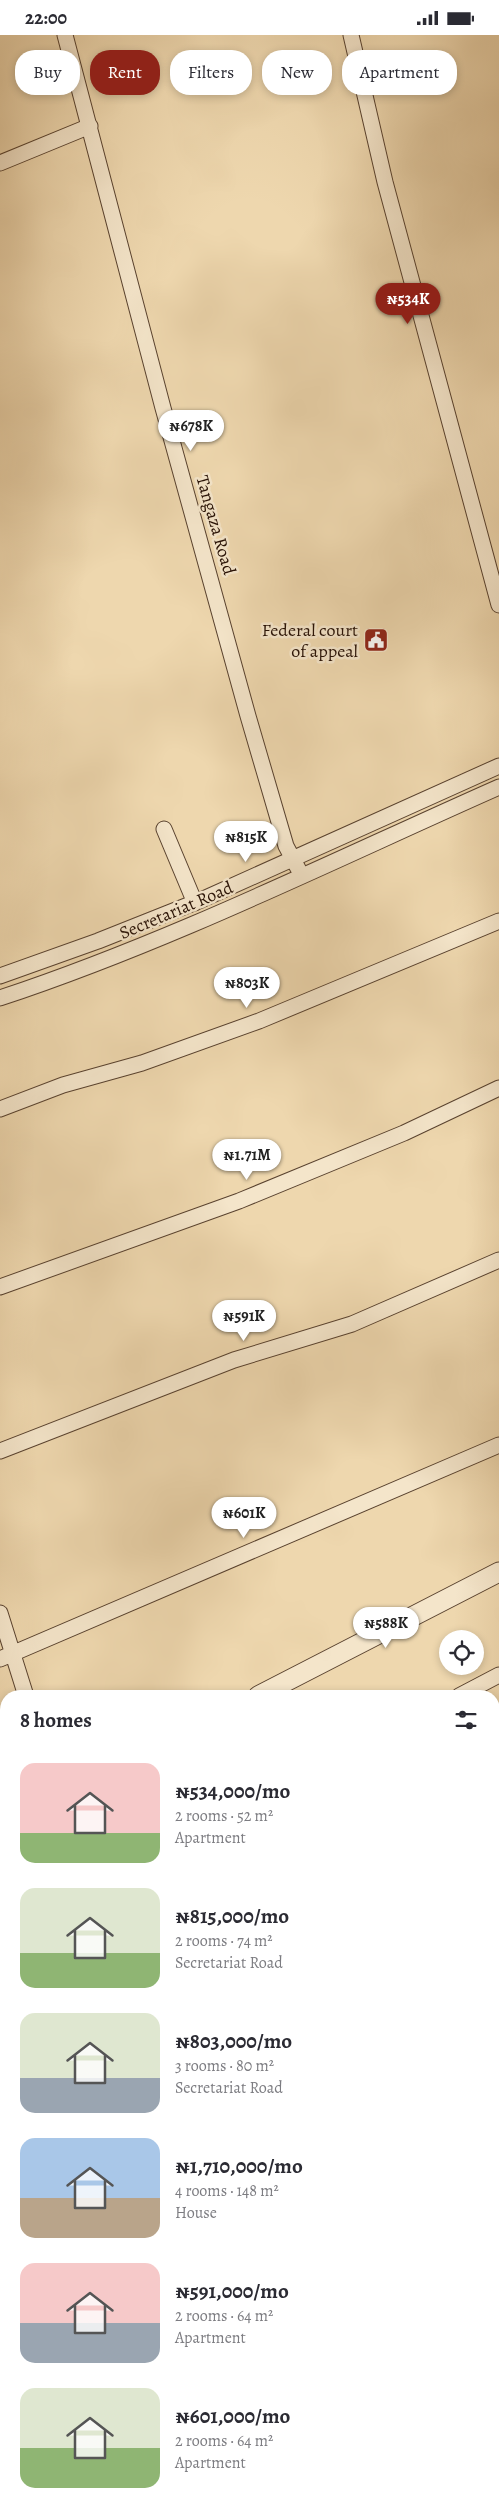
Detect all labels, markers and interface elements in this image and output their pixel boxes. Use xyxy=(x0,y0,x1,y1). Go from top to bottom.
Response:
text: 22:00 xyxy=(25,5,67,31)
chip: Buy xyxy=(15,50,80,95)
chip: Rent xyxy=(90,50,160,95)
chip: Filters xyxy=(170,50,252,95)
chip: New xyxy=(262,50,332,95)
chip: Apartment xyxy=(342,50,457,95)
pin: ₦534K xyxy=(373,283,443,325)
text: ₦534K xyxy=(386,288,430,310)
pin: ₦678K xyxy=(156,409,226,452)
text: ₦678K xyxy=(169,415,213,437)
street label: Tangaza Road xyxy=(190,473,242,578)
place label: Federal court of appeal xyxy=(262,618,359,663)
public building icon: Federal court of appeal xyxy=(363,627,389,653)
pin: ₦815K xyxy=(211,821,281,863)
text: ₦815K xyxy=(225,826,267,848)
street label: Secretariat Road xyxy=(115,875,237,945)
pin: ₦803K xyxy=(212,967,282,1009)
text: ₦803K xyxy=(225,972,269,994)
pin: ₦1.71M xyxy=(206,1139,288,1181)
text: ₦1.71M xyxy=(223,1144,271,1166)
pin: ₦591K xyxy=(209,1299,279,1342)
text: ₦591K xyxy=(223,1305,265,1327)
pin: ₦601K xyxy=(209,1497,279,1539)
text: ₦601K xyxy=(222,1502,266,1524)
pin: ₦588K xyxy=(351,1607,421,1649)
text: ₦588K xyxy=(364,1612,408,1634)
map controls xyxy=(439,1630,484,1675)
button: locate xyxy=(439,1630,484,1675)
text: 8 homes xyxy=(20,1706,92,1734)
icon: filters xyxy=(452,1706,480,1734)
text: ₦534,000/mo xyxy=(175,1777,290,1805)
icon: home xyxy=(60,1783,120,1843)
text: 2 rooms · 52 m² xyxy=(175,1805,273,1827)
text: Apartment xyxy=(175,1827,246,1849)
text: ₦815,000/mo xyxy=(175,1902,289,1930)
icon: home xyxy=(60,1908,120,1968)
text: 2 rooms · 74 m² xyxy=(175,1930,273,1952)
text: Secretariat Road xyxy=(175,1952,283,1974)
text: ₦803,000/mo xyxy=(175,2027,292,2055)
icon: home xyxy=(60,2033,120,2093)
text: 3 rooms · 80 m² xyxy=(175,2055,274,2077)
text: Secretariat Road xyxy=(175,2077,283,2099)
text: ₦1,710,000/mo xyxy=(175,2152,303,2180)
icon: home xyxy=(60,2158,120,2218)
text: 4 rooms · 148 m² xyxy=(175,2180,279,2202)
text: House xyxy=(175,2202,217,2224)
text: ₦591,000/mo xyxy=(175,2277,289,2305)
icon: home xyxy=(60,2283,120,2343)
text: 2 rooms · 64 m² xyxy=(175,2305,273,2327)
text: Apartment xyxy=(175,2327,246,2349)
text: ₦601,000/mo xyxy=(175,2402,290,2430)
icon: home xyxy=(60,2408,120,2468)
text: 2 rooms · 64 m² xyxy=(175,2430,273,2452)
text: Apartment xyxy=(175,2452,246,2474)

